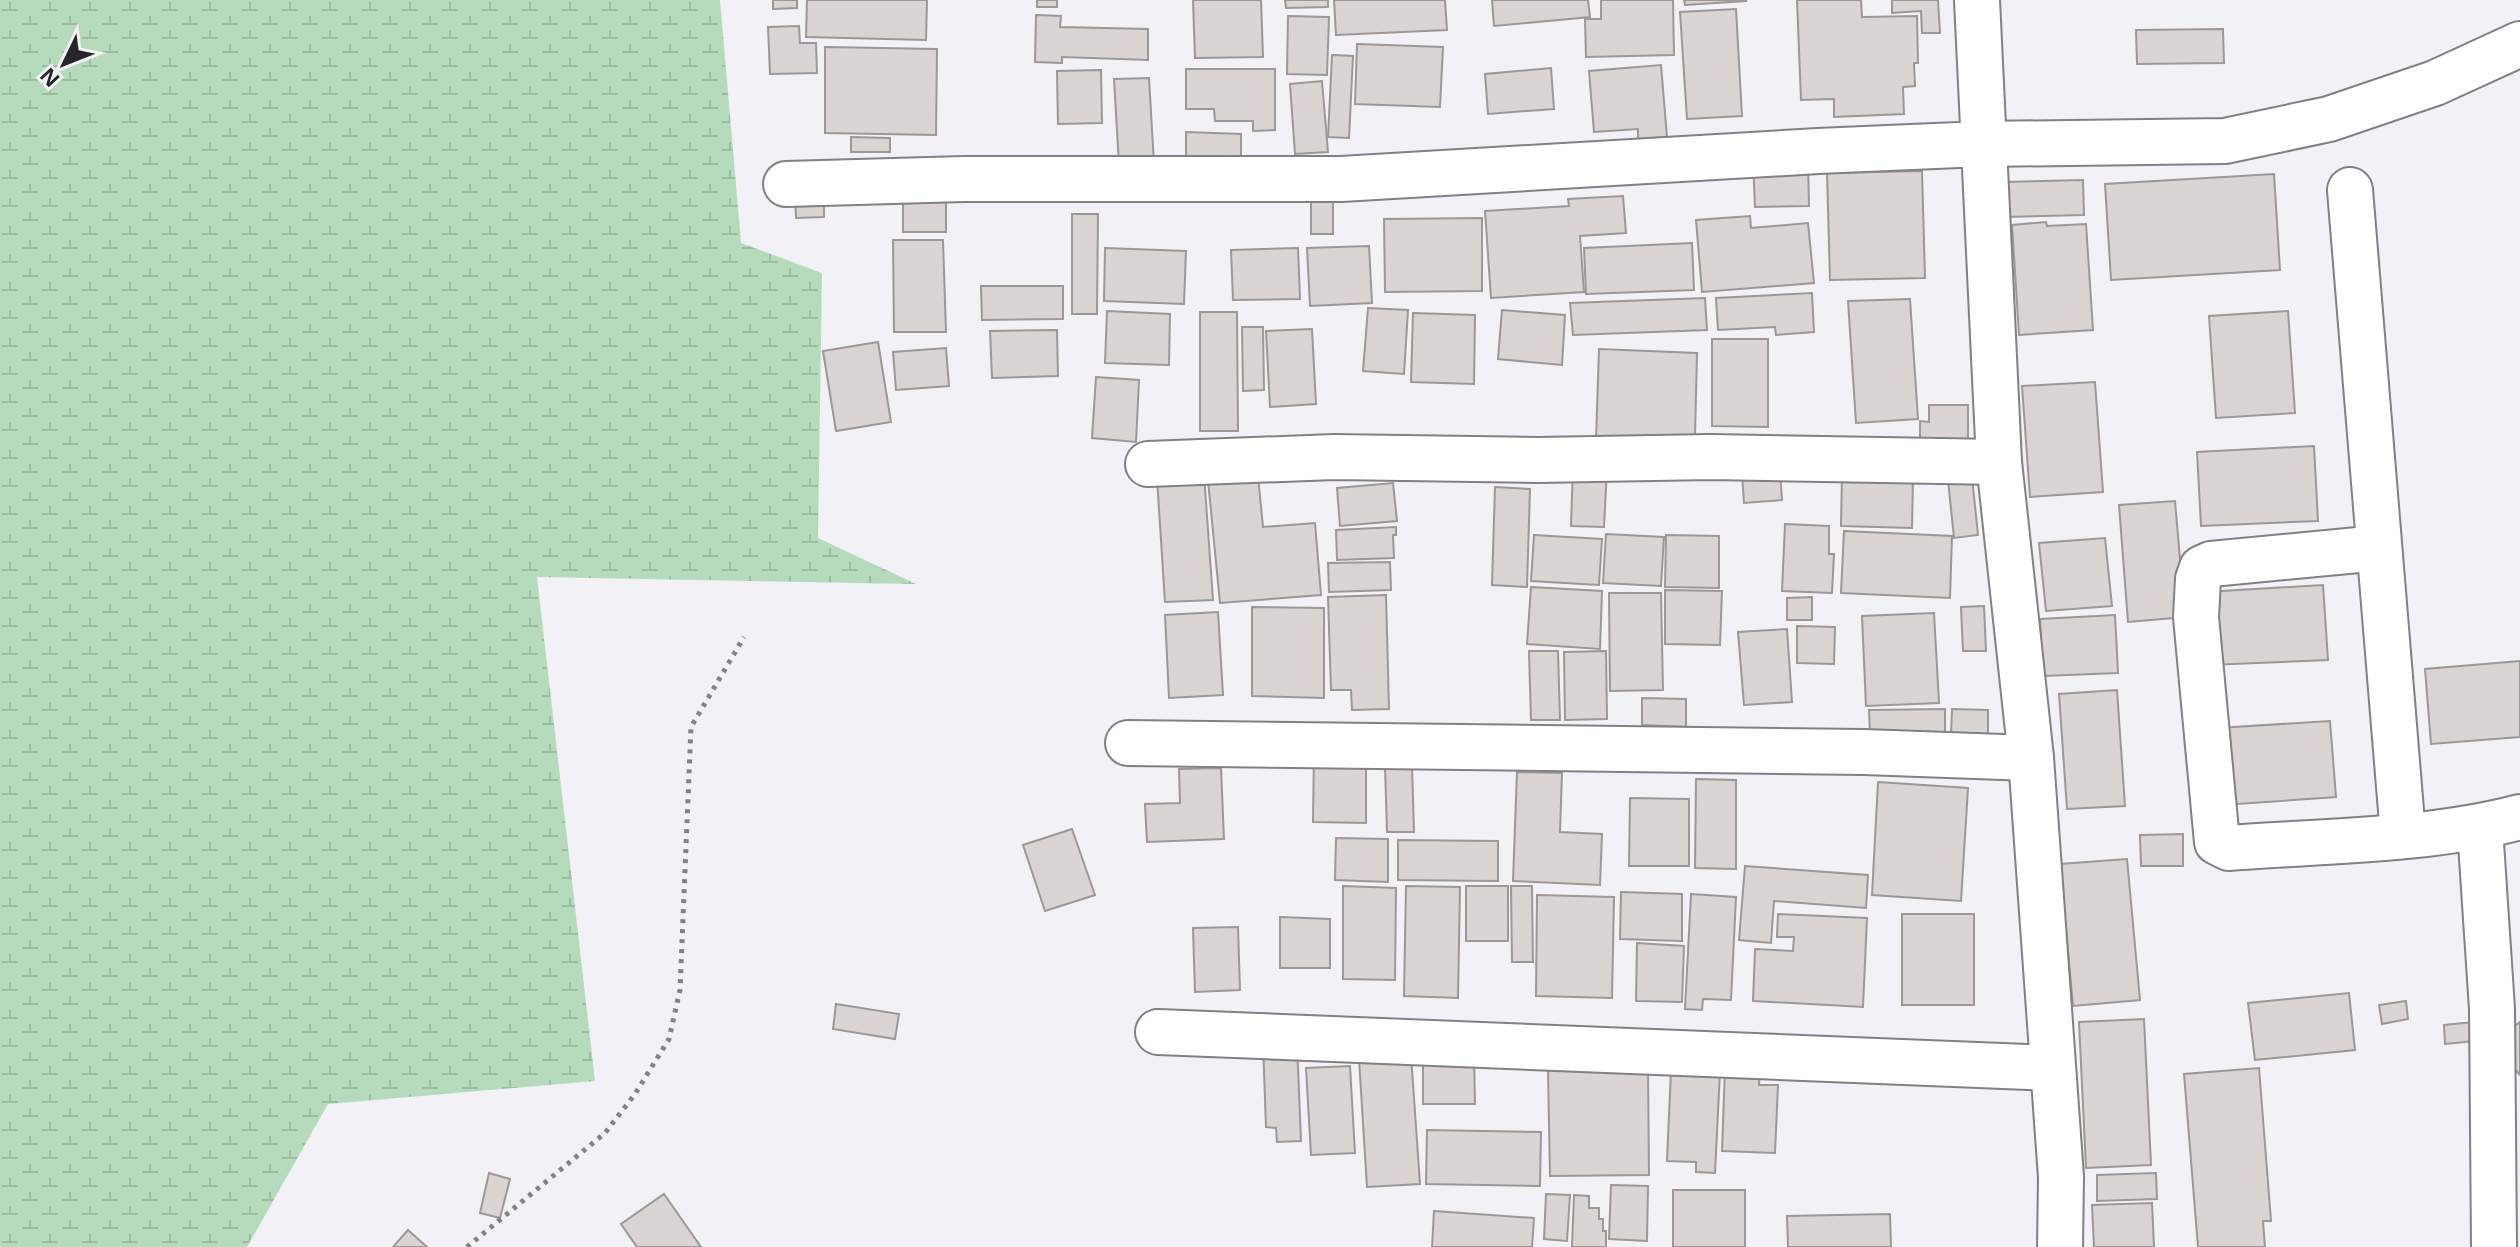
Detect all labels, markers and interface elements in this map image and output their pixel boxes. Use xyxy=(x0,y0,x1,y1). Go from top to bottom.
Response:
north arrow xyxy=(24,24,104,104)
text: N xyxy=(35,63,64,92)

